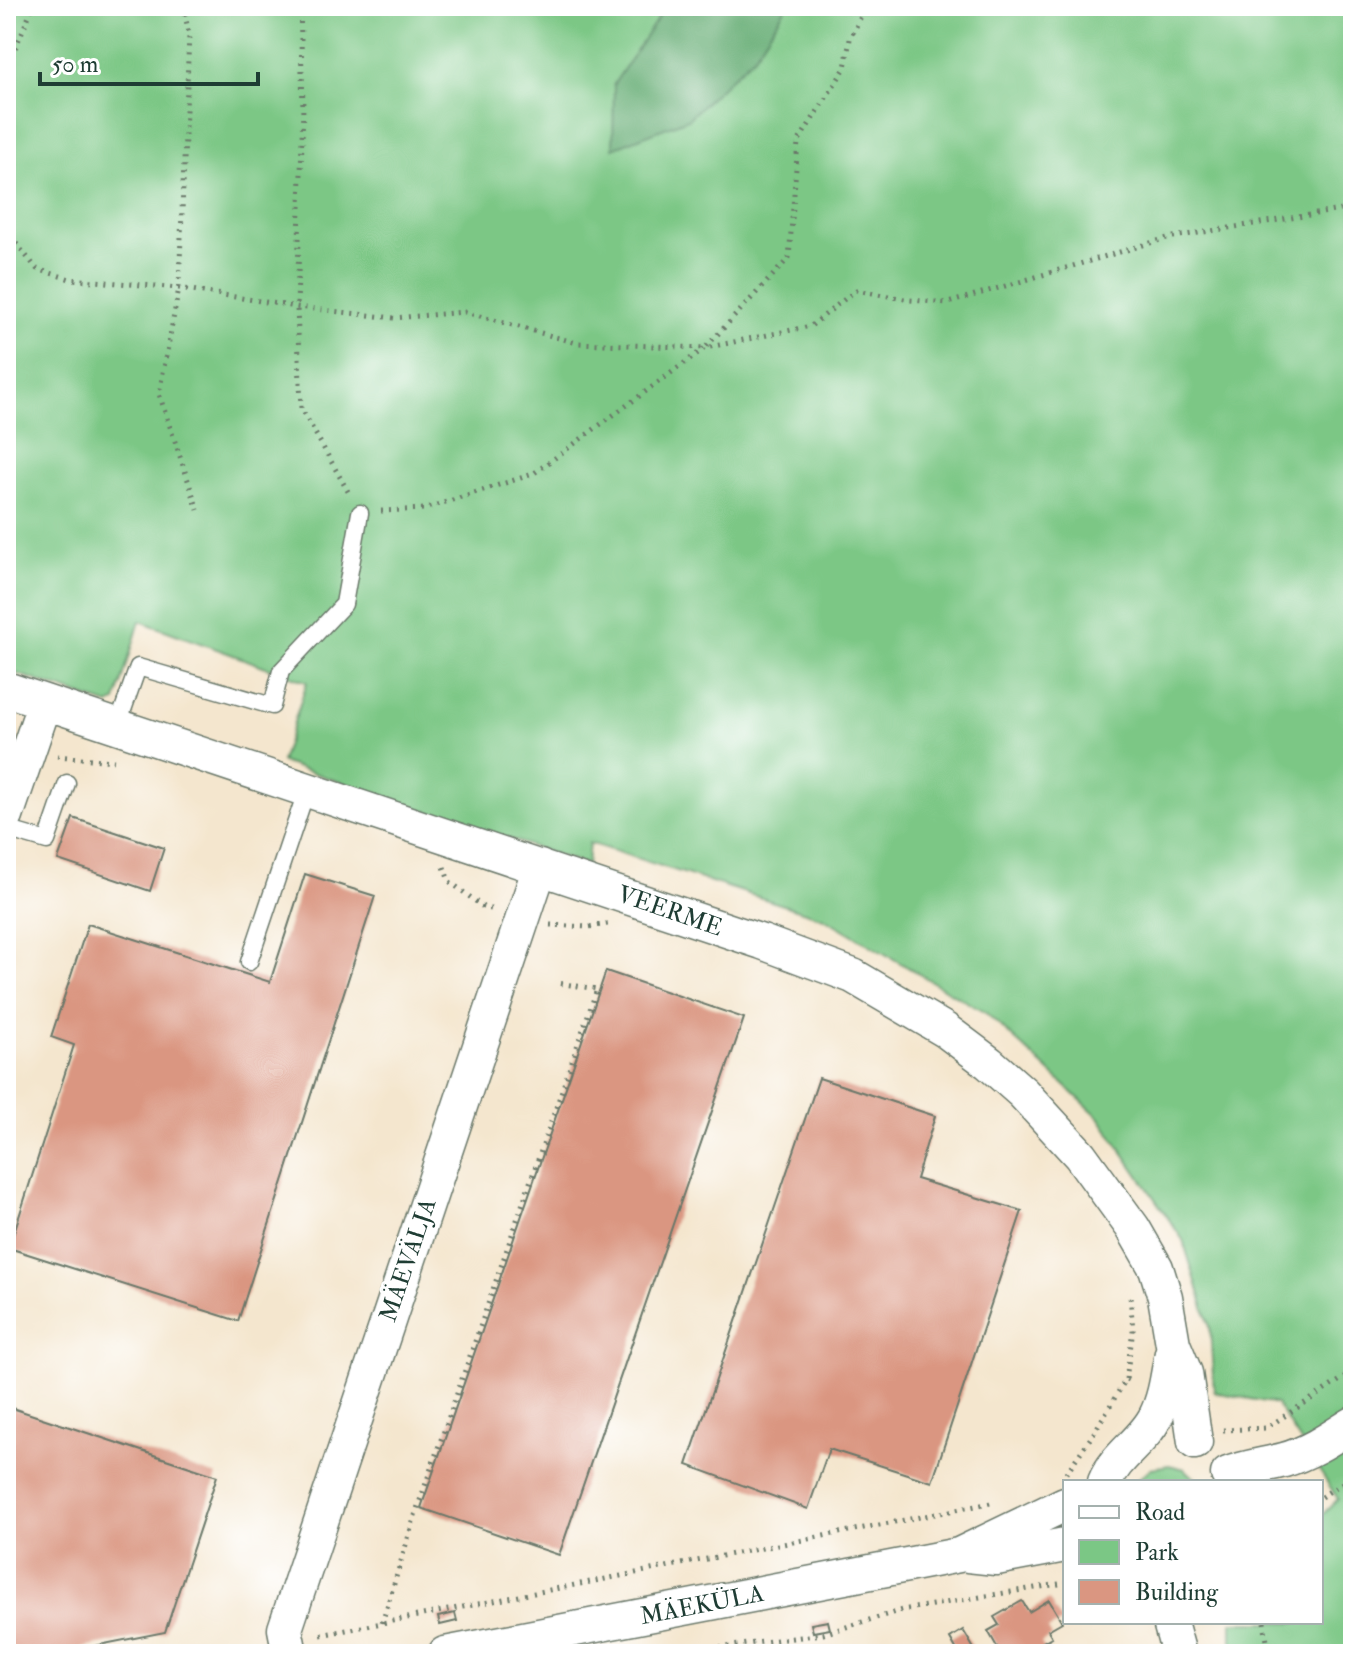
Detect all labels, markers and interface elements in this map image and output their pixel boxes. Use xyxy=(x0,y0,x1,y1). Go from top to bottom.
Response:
scale bar xyxy=(40,36,258,86)
text: 50 m xyxy=(52,49,99,80)
street label: VEERME xyxy=(613,879,727,943)
street label: MÄEVÄLJA xyxy=(372,1194,444,1326)
legend xyxy=(1063,1480,1323,1624)
text: Road xyxy=(1135,1497,1185,1528)
text: Park xyxy=(1135,1537,1179,1568)
text: Building xyxy=(1135,1577,1219,1608)
street label: MÄEKÜLA xyxy=(638,1578,766,1632)

